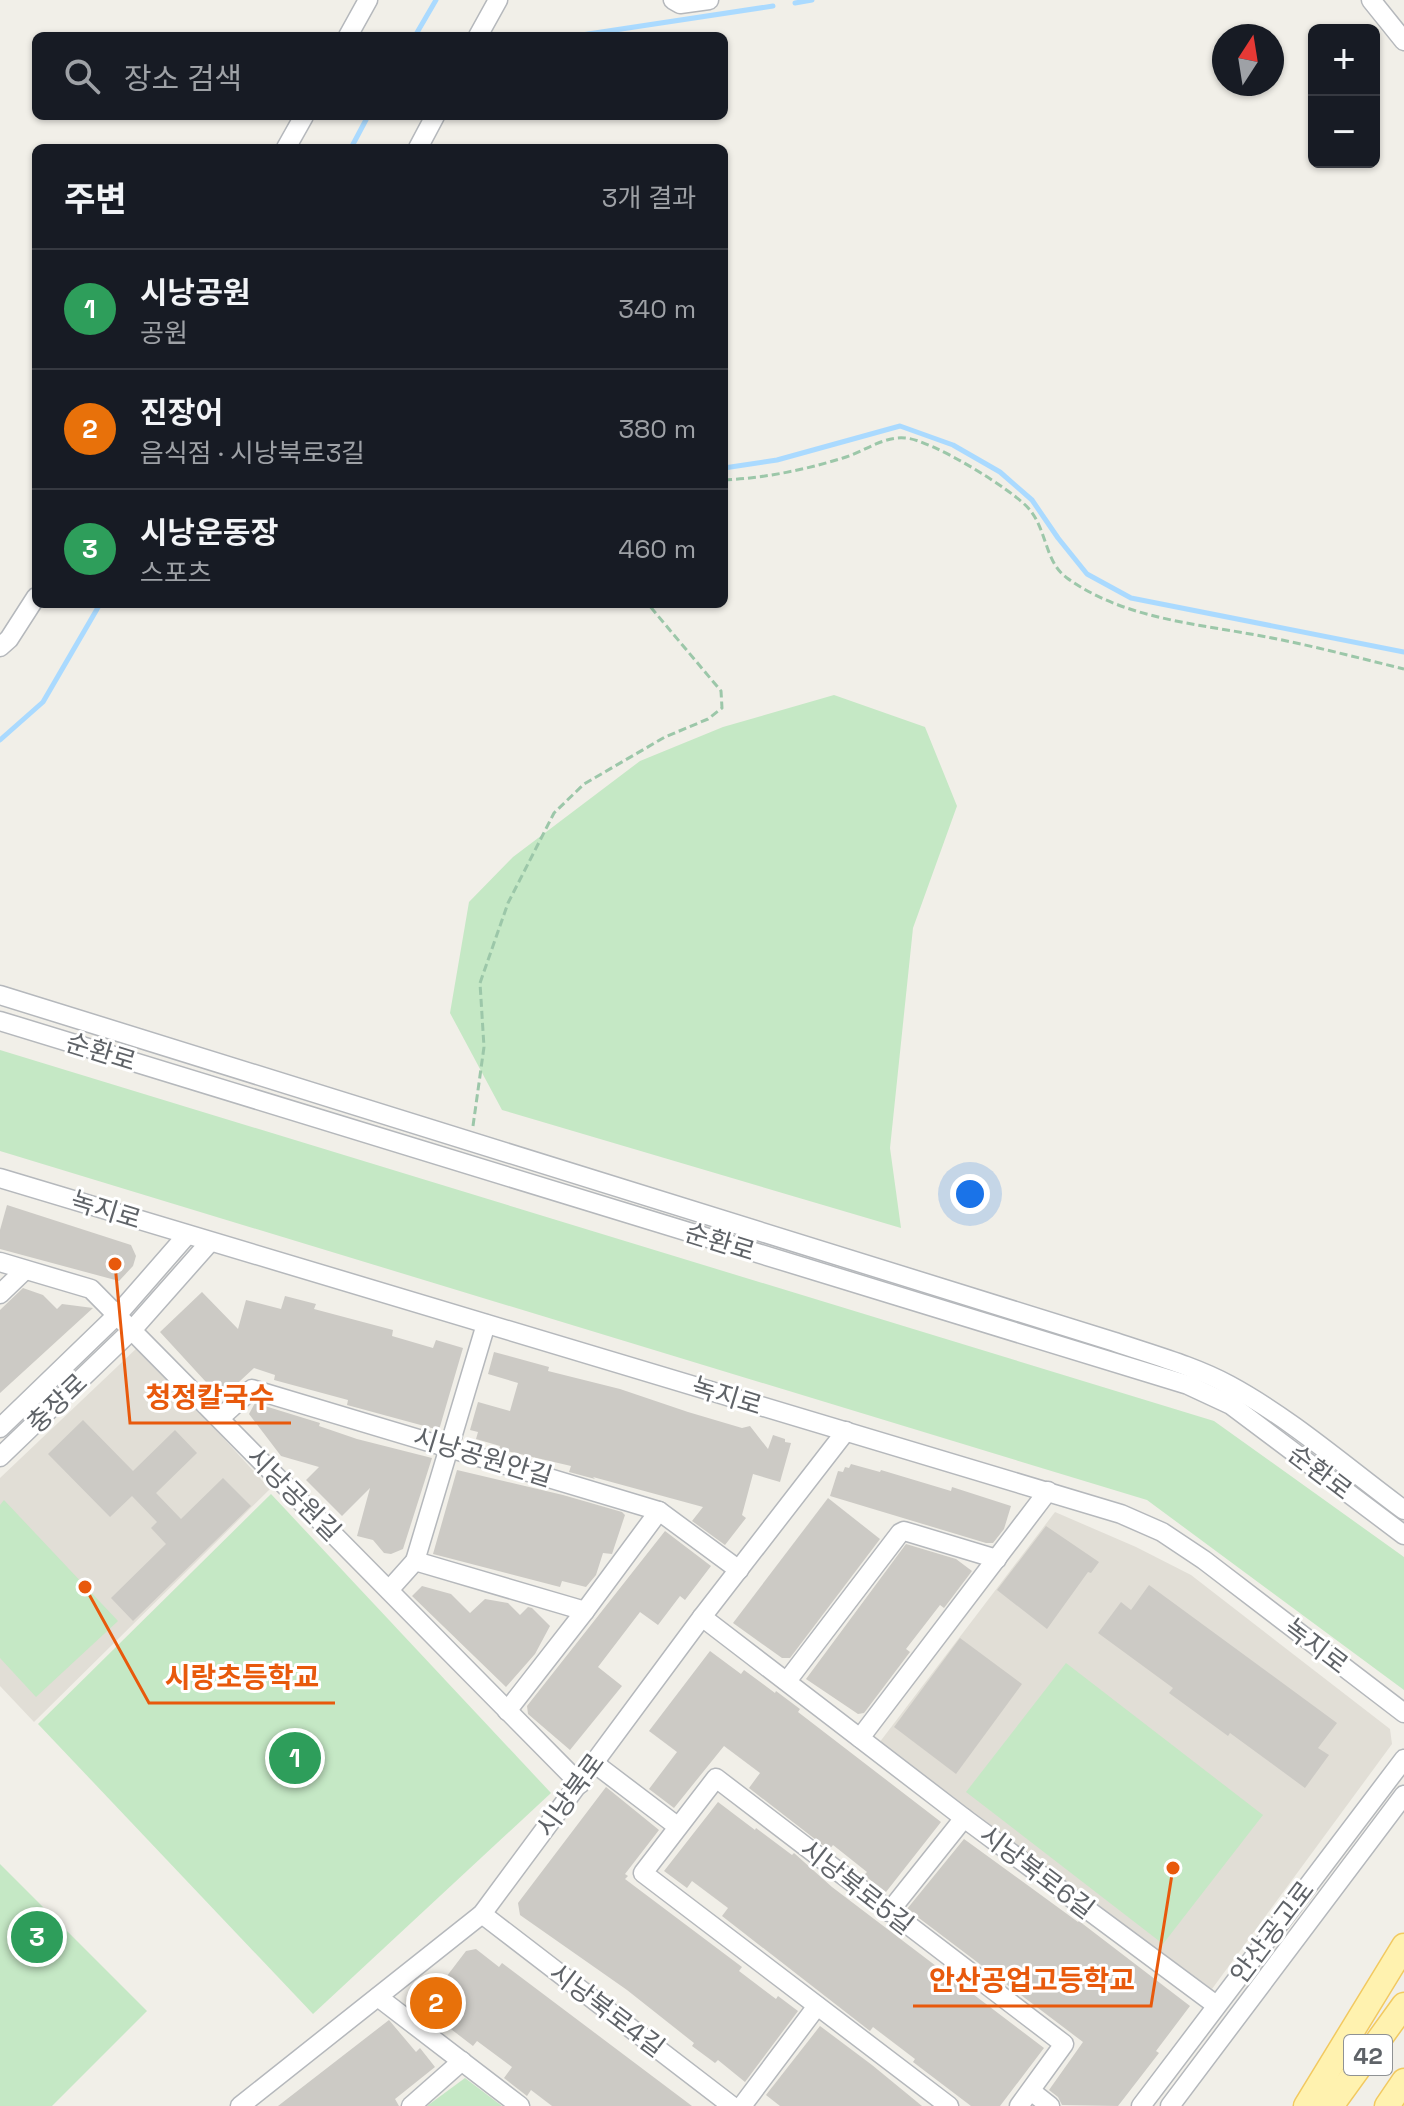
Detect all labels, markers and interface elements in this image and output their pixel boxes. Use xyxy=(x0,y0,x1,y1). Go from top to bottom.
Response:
north arrow xyxy=(1212,24,1284,96)
map controls xyxy=(1308,24,1380,168)
button: + xyxy=(1308,24,1380,96)
search box xyxy=(32,32,728,120)
icon: search xyxy=(60,54,104,98)
text: 장소 검색 xyxy=(124,59,242,98)
button: − xyxy=(1308,96,1380,168)
text: 주변 xyxy=(64,178,127,221)
text: 3개 결과 xyxy=(602,181,696,215)
text: 시낭공원 xyxy=(140,273,250,312)
text: 1 xyxy=(84,292,96,326)
text: 340 m xyxy=(618,292,696,326)
text: 공원 xyxy=(140,316,188,350)
text: 진장어 xyxy=(140,393,223,432)
text: 2 xyxy=(82,412,98,446)
text: 380 m xyxy=(618,412,696,446)
text: 음식점 · 시낭북로3길 xyxy=(140,436,365,470)
text: 시낭운동장 xyxy=(140,513,278,552)
text: 3 xyxy=(82,532,98,566)
text: 460 m xyxy=(618,532,696,566)
text: 스포츠 xyxy=(140,556,212,590)
street label: 순환로 xyxy=(62,1025,140,1079)
your location xyxy=(950,1174,990,1214)
street label: 녹지로 xyxy=(67,1183,145,1237)
street label: 순환로 xyxy=(681,1215,759,1269)
street label: 충장로 xyxy=(19,1366,95,1440)
street label: 녹지로 xyxy=(688,1369,766,1423)
callout: 청정칼국수 xyxy=(130,1371,291,1423)
text: 청정칼국수 xyxy=(146,1379,274,1415)
street label: 시낭공원안길 xyxy=(409,1420,557,1494)
street label: 순환로 xyxy=(1281,1437,1359,1507)
street label: 시낭공원길 xyxy=(240,1440,348,1548)
street label: 녹지로 xyxy=(1277,1611,1355,1681)
callout: 시랑초등학교 xyxy=(149,1651,335,1703)
text: 시랑초등학교 xyxy=(165,1659,319,1695)
pin: 1 xyxy=(269,1728,321,1788)
street label: 시낭북로 xyxy=(528,1746,612,1844)
street label: 시낭북로6길 xyxy=(973,1818,1101,1926)
street label: 시낭북로5길 xyxy=(793,1832,921,1942)
street label: 안산공고로 xyxy=(1222,1874,1322,1990)
pin: 3 xyxy=(11,1907,63,1967)
callout: 안산공업고등학교 xyxy=(913,1954,1151,2006)
street label: 시낭북로4길 xyxy=(543,1956,671,2064)
text: 안산공업고등학교 xyxy=(929,1962,1135,1998)
pin: 2 xyxy=(410,1973,462,2033)
road number: 42 xyxy=(1344,2035,1392,2075)

